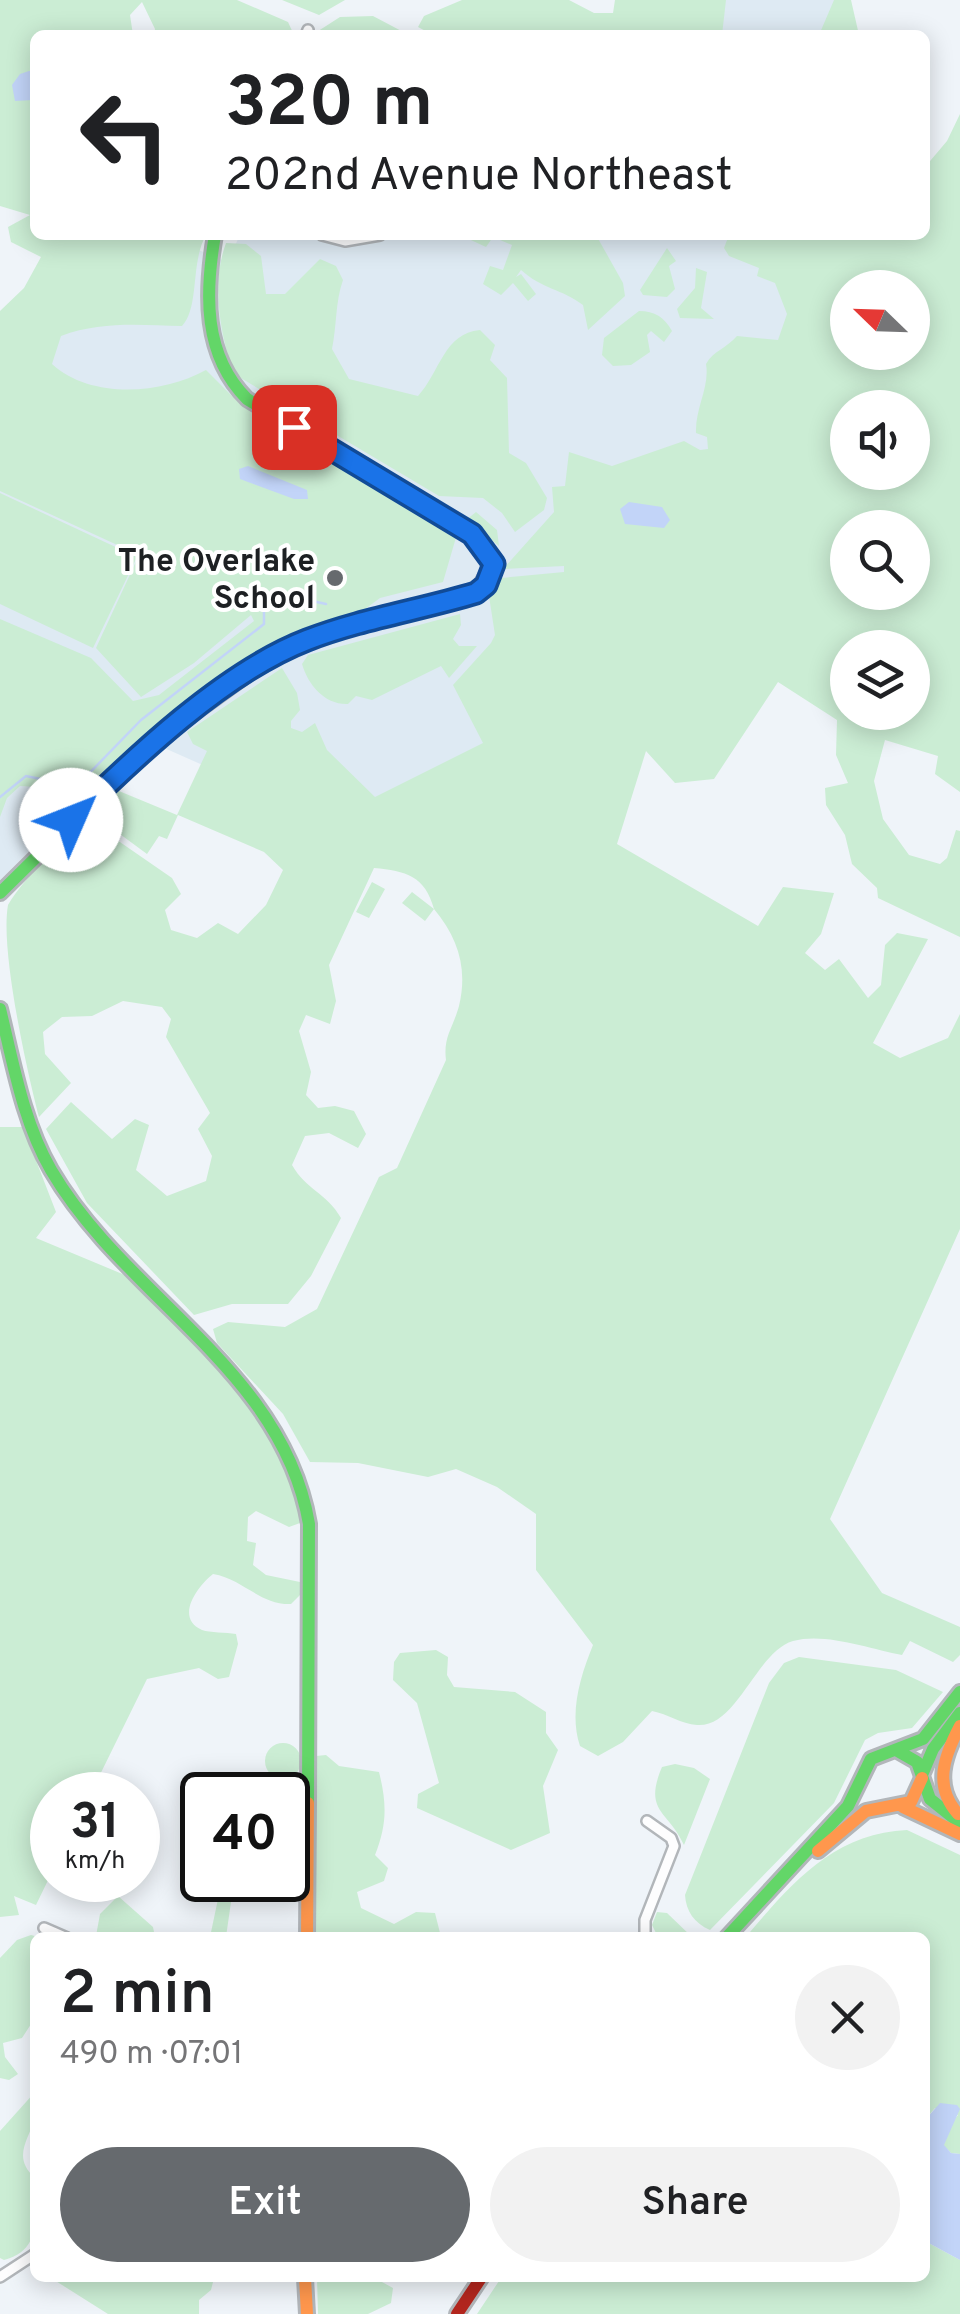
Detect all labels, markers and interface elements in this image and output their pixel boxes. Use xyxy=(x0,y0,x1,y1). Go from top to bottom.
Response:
text: 320 m xyxy=(225,62,433,151)
icon: left xyxy=(60,70,190,200)
text: 202nd Avenue Northeast xyxy=(225,149,733,206)
north arrow xyxy=(830,270,930,370)
map controls xyxy=(830,270,930,730)
pin xyxy=(252,385,337,470)
button: sound xyxy=(830,390,930,490)
icon: arrive xyxy=(267,400,322,455)
button: search xyxy=(830,510,930,610)
place label: The Overlake School xyxy=(118,543,315,620)
marker: The Overlake School xyxy=(324,567,346,589)
button: layers xyxy=(830,630,930,730)
position arrow xyxy=(19,768,123,872)
speed limit sign: 40 xyxy=(180,1772,310,1902)
text: 31 xyxy=(70,1793,120,1856)
text: km/h xyxy=(65,1846,125,1878)
text: 2 min xyxy=(60,1959,215,2035)
button: close xyxy=(795,1965,900,2070)
text: 490 m · 07:01 xyxy=(60,2035,243,2075)
button: Exit xyxy=(60,2147,470,2262)
button: Share xyxy=(490,2147,900,2262)

